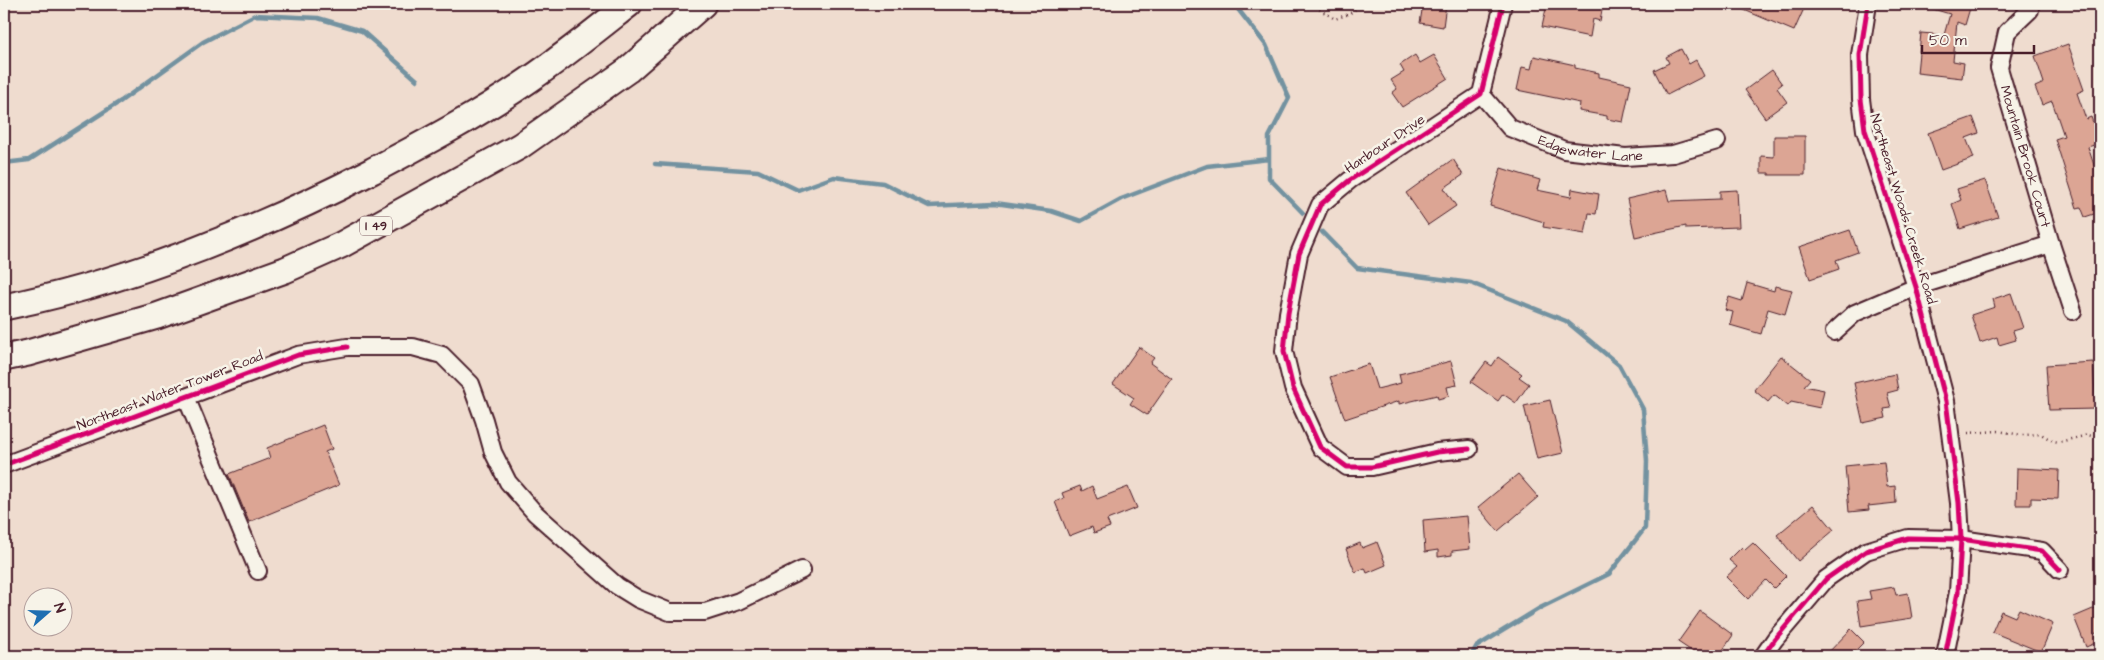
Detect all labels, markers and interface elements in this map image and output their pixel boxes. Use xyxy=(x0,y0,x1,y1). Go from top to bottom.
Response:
scale bar xyxy=(1922,22,2034,54)
text: 50 m xyxy=(1929,30,1967,51)
street label: Mountain Brook Court xyxy=(1995,83,2056,230)
street label: Harbour Drive xyxy=(1341,109,1430,178)
street label: Northeast Woods Creek Road xyxy=(1865,111,1941,307)
street label: Edgewater Lane xyxy=(1535,130,1644,167)
road number: I 49 xyxy=(360,217,392,236)
street label: Northeast Water Tower Road xyxy=(74,346,266,436)
north arrow xyxy=(22,588,72,638)
text: N xyxy=(48,600,70,616)

